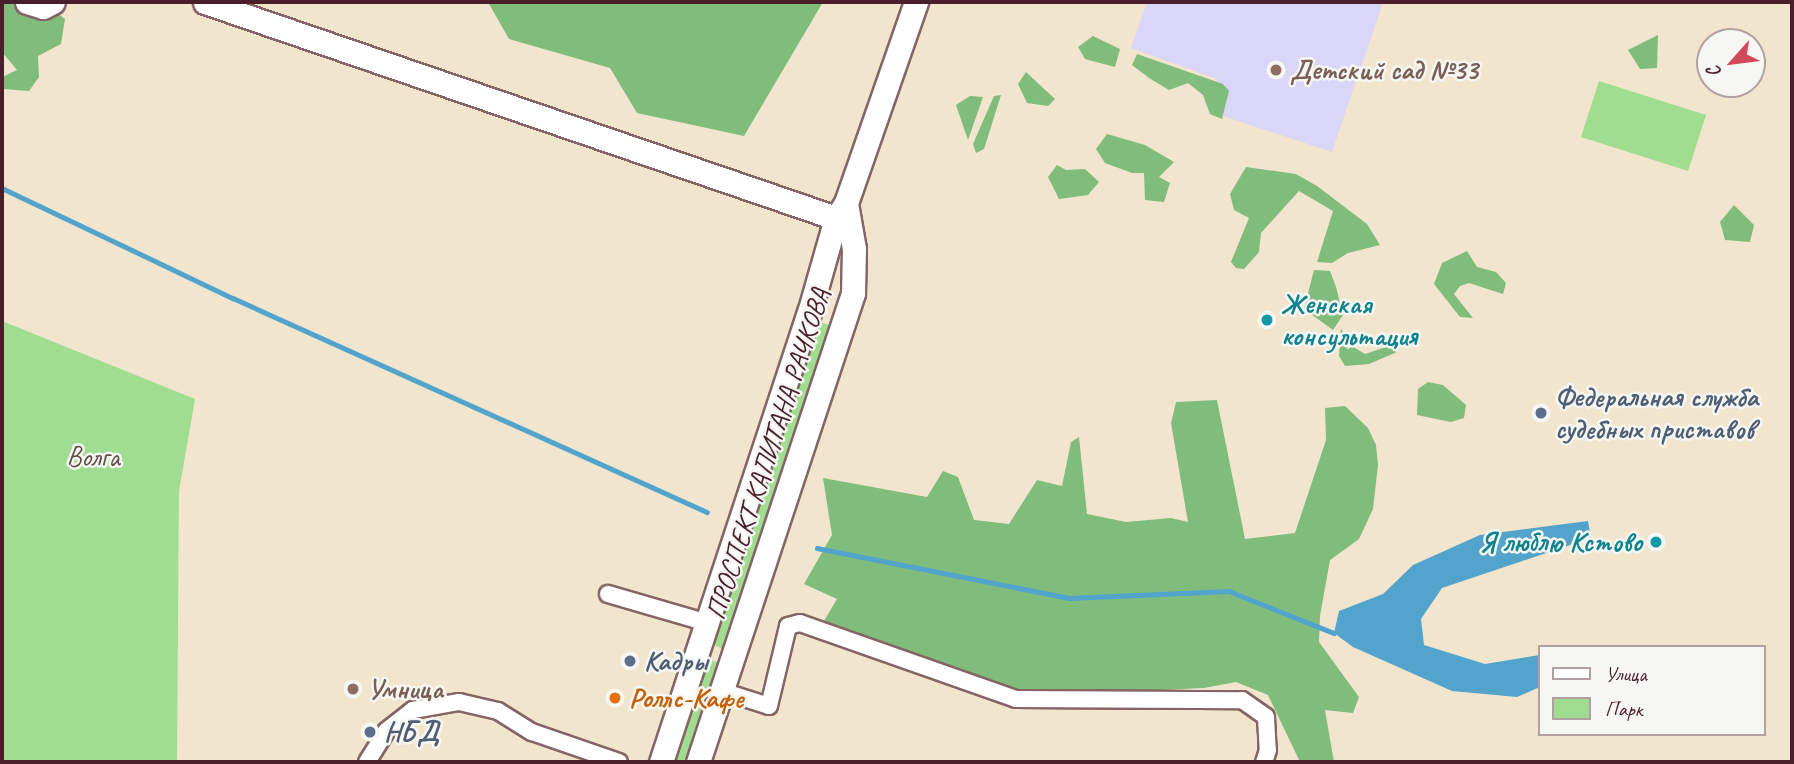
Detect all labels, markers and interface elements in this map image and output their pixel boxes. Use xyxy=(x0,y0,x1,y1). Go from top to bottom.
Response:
north arrow xyxy=(1696,28,1766,98)
place label: Детский сад №33 xyxy=(1290,53,1478,87)
marker: Детский сад №33 xyxy=(1268,62,1284,78)
text: С xyxy=(1701,62,1727,82)
street label: ПРОСПЕКТ КАПИТАНА РАЧКОВА xyxy=(699,285,837,623)
place label: Женская консультация xyxy=(1281,287,1417,353)
marker: Женская консультация xyxy=(1259,312,1275,328)
place label: Федеральная служба судебных приставов xyxy=(1555,380,1755,446)
marker: Федеральная служба судебных приставов xyxy=(1533,405,1549,421)
park label: Волга xyxy=(66,440,120,474)
place label: Я люблю Кстово xyxy=(1479,525,1642,559)
marker: Я люблю Кстово xyxy=(1648,534,1664,550)
place label: Кадры xyxy=(644,644,708,678)
legend xyxy=(1538,645,1766,736)
marker: Кадры xyxy=(622,653,638,669)
text: Улица xyxy=(1605,661,1647,687)
place label: Умница xyxy=(367,672,443,706)
marker: Умница xyxy=(345,681,361,697)
place label: Роллс-Кафе xyxy=(629,681,744,715)
marker: Роллс-Кафе xyxy=(607,690,623,706)
text: Парк xyxy=(1605,696,1642,722)
place label: НБД xyxy=(384,715,439,749)
marker: НБД xyxy=(362,724,378,740)

